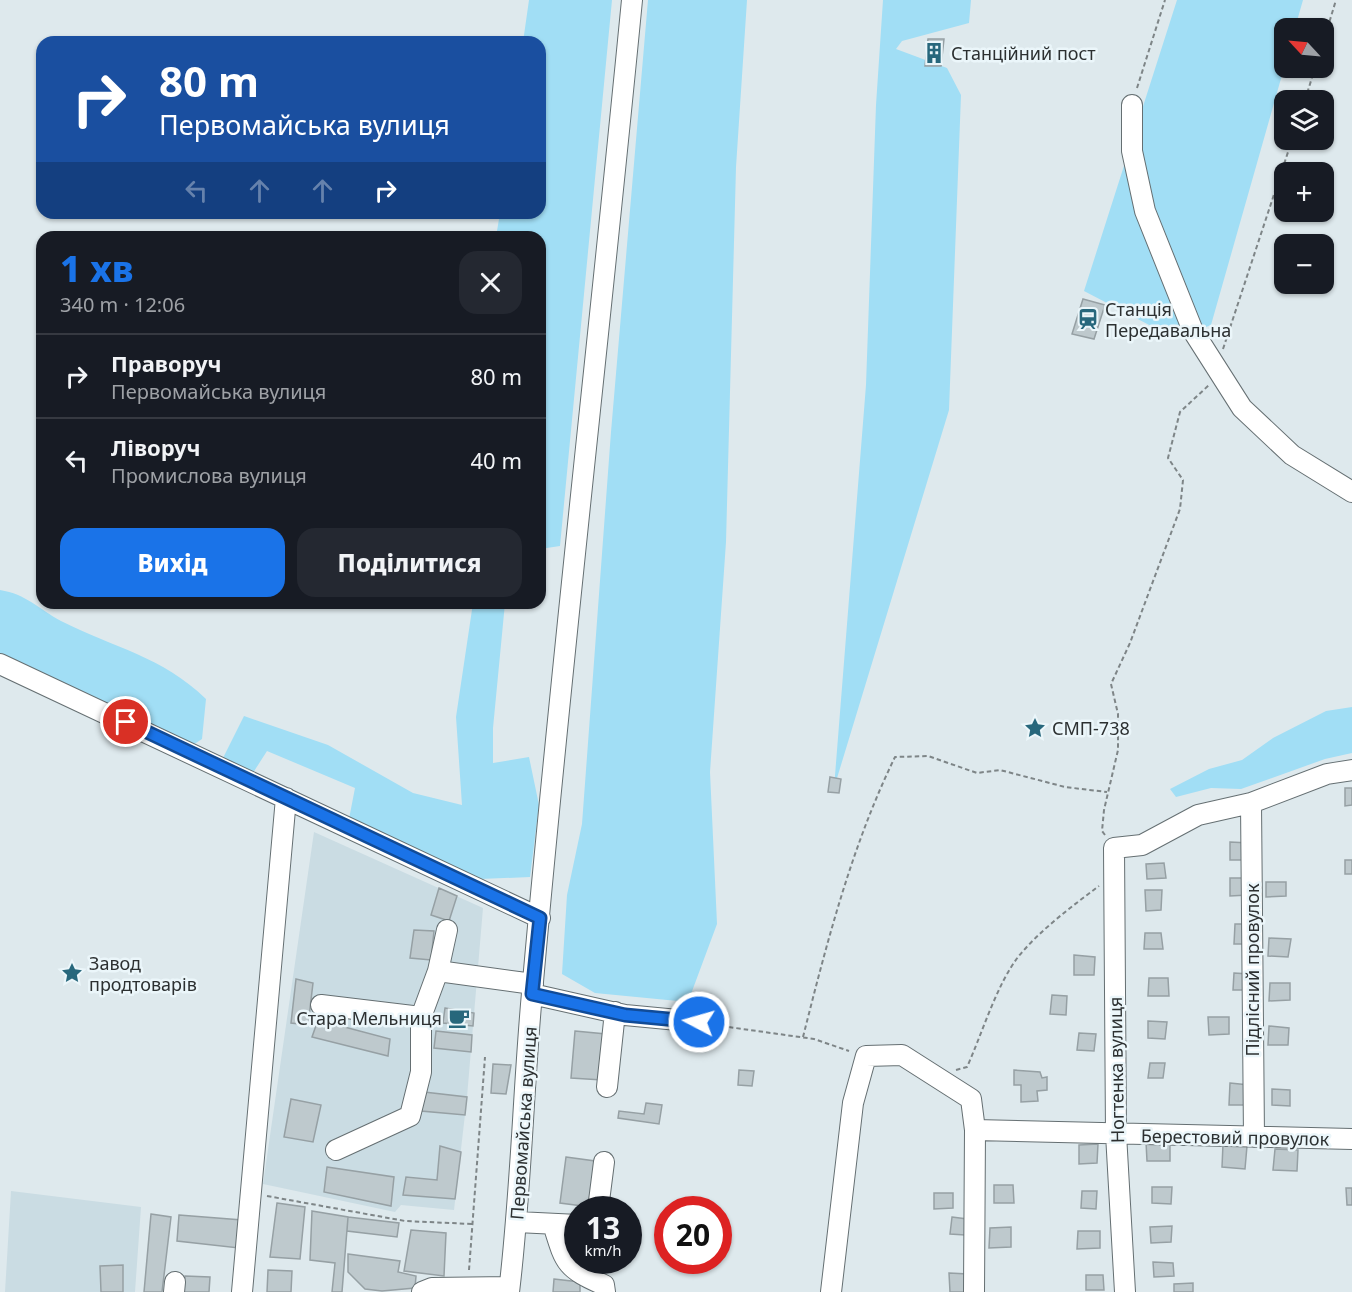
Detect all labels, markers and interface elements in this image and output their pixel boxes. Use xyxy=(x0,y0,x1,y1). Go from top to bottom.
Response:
north arrow xyxy=(1274,18,1334,78)
map controls xyxy=(1274,18,1334,294)
building icon: Станційний пост xyxy=(922,41,946,65)
place label: Станційний пост xyxy=(951,41,1096,65)
text: 80 m xyxy=(159,52,259,109)
icon: right xyxy=(60,60,138,138)
button: layers xyxy=(1274,90,1334,150)
text: Первомайська вулиця xyxy=(159,106,450,143)
button: + xyxy=(1274,162,1334,222)
icon: left xyxy=(180,174,213,207)
icon: ahead xyxy=(243,174,276,207)
icon: ahead xyxy=(306,174,339,207)
icon: right xyxy=(369,174,402,207)
button: − xyxy=(1274,234,1334,294)
text: 1 хв xyxy=(60,244,133,293)
button: close xyxy=(459,251,522,314)
text: 340 m · 12:06 xyxy=(60,291,185,318)
place label: Станція Передавальна xyxy=(1105,297,1231,342)
station icon: Станція Передавальна xyxy=(1076,307,1100,331)
text: Праворуч xyxy=(111,348,222,378)
icon: right xyxy=(60,360,93,393)
text: 80 m xyxy=(471,361,522,391)
text: Первомайська вулиця xyxy=(111,378,326,405)
text: Ліворуч xyxy=(111,432,201,462)
icon: left xyxy=(60,444,93,477)
text: 40 m xyxy=(471,445,522,475)
text: Промислова вулиця xyxy=(111,462,307,489)
button: Вихід xyxy=(60,528,285,597)
button: Поділитися xyxy=(297,528,522,597)
pin xyxy=(100,696,151,747)
icon: arrive xyxy=(109,705,142,738)
place icon: СМП-738 xyxy=(1023,716,1047,740)
place label: СМП-738 xyxy=(1052,716,1130,740)
street label: Підлісний провулок xyxy=(1240,883,1264,1056)
place label: Завод продтоварів xyxy=(89,951,197,996)
place icon: Завод продтоварів xyxy=(60,961,84,985)
position arrow xyxy=(667,990,731,1054)
street label: Ногтенка вулиця xyxy=(1103,997,1129,1143)
place label: Стара Мельниця xyxy=(296,1006,442,1030)
cafe icon: Стара Мельниця xyxy=(447,1006,471,1030)
street label: Первомайська вулиця xyxy=(504,1025,542,1221)
street label: Берестовий провулок xyxy=(1141,1123,1330,1151)
speed limit sign: 20 xyxy=(654,1196,732,1274)
text: 13 xyxy=(586,1207,620,1248)
text: km/h xyxy=(585,1240,621,1260)

